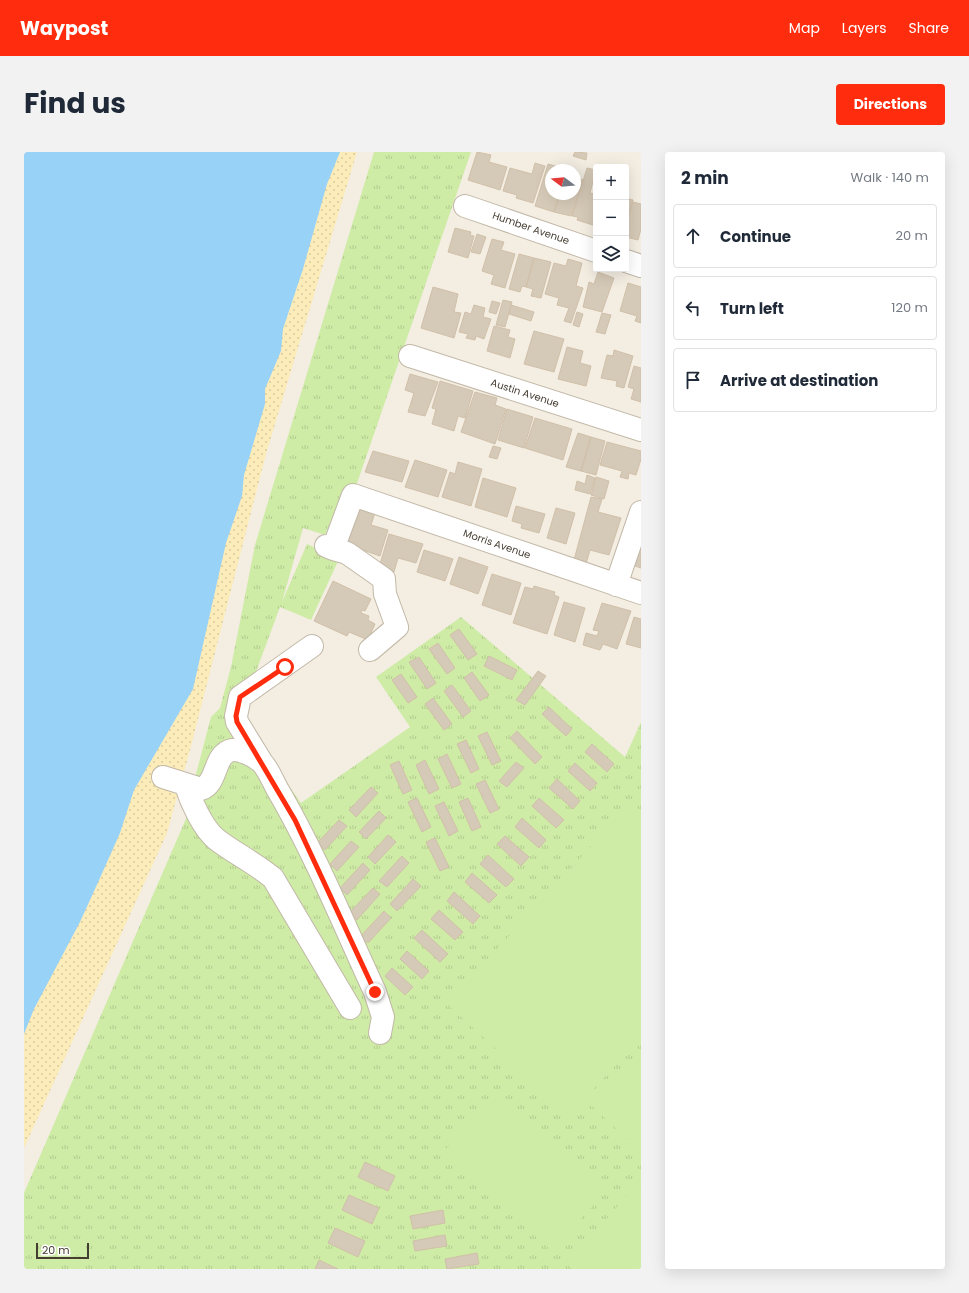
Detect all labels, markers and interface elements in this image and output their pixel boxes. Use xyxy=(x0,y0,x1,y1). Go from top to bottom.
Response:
text: Waypost xyxy=(20,15,108,42)
text: Map xyxy=(789,18,820,38)
text: Layers xyxy=(842,18,886,38)
text: Share xyxy=(908,18,949,38)
text: Find us xyxy=(24,84,126,123)
button: Directions xyxy=(836,84,945,125)
north arrow xyxy=(545,164,581,200)
map controls xyxy=(593,164,629,272)
button: + xyxy=(593,164,629,200)
text: 2 min xyxy=(681,166,729,190)
text: Walk · 140 m xyxy=(851,168,929,187)
button: − xyxy=(593,200,629,236)
street label: Humber Avenue xyxy=(490,208,572,248)
icon: ahead xyxy=(682,225,704,247)
text: Continue xyxy=(720,226,791,247)
text: 20 m xyxy=(895,226,928,245)
button: layers xyxy=(593,236,629,272)
icon: left xyxy=(682,297,704,319)
text: Turn left xyxy=(720,298,784,319)
text: 120 m xyxy=(891,298,928,317)
icon: arrive xyxy=(682,369,704,391)
text: Arrive at destination xyxy=(720,370,878,391)
street label: Austin Avenue xyxy=(489,375,561,411)
street label: Morris Avenue xyxy=(461,525,533,563)
route start xyxy=(276,658,294,676)
route end xyxy=(366,983,384,1001)
scale bar xyxy=(36,1241,89,1260)
text: 20 m xyxy=(42,1242,70,1258)

